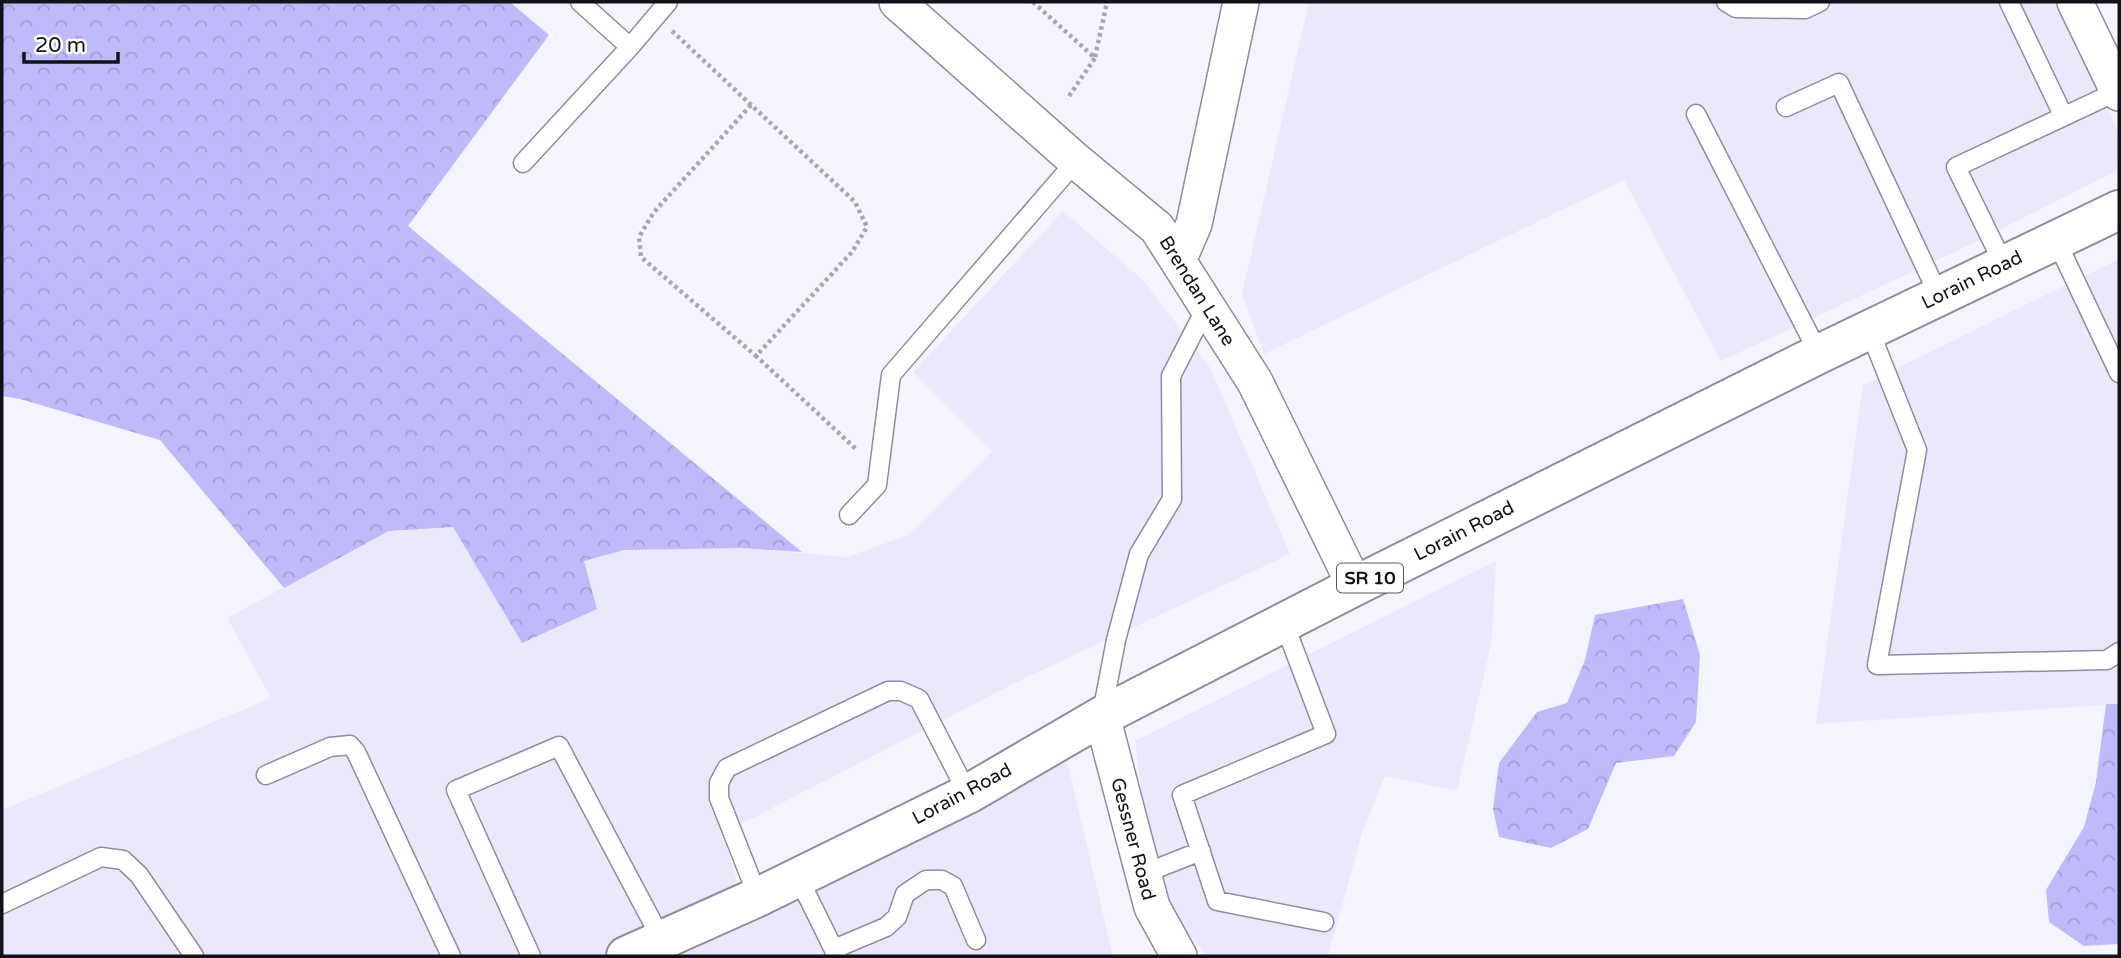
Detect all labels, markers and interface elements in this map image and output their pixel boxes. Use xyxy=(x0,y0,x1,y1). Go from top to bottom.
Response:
scale bar xyxy=(24,21,119,65)
text: 20 m xyxy=(35,33,86,58)
street label: Brendan Lane xyxy=(1154,232,1240,350)
street label: Lorain Road xyxy=(1918,246,2026,314)
street label: Lorain Road xyxy=(1410,496,1518,566)
road number: SR 10 xyxy=(1337,564,1403,592)
street label: Lorain Road xyxy=(909,759,1015,829)
street label: Gessner Road xyxy=(1106,775,1160,903)

